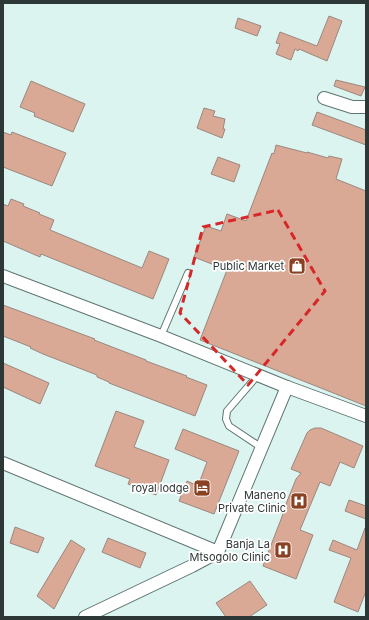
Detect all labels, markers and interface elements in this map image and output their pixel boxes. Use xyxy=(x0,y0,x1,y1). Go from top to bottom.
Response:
shop icon: Public Market xyxy=(287,256,307,276)
place label: Public Market xyxy=(213,259,284,273)
hotel icon: royal lodge xyxy=(192,478,212,498)
place label: royal lodge xyxy=(131,481,189,495)
place label: Maneno Private Clinic xyxy=(218,488,286,515)
hospital icon: Maneno Private Clinic xyxy=(289,491,309,511)
place label: Banja La Mtsogolo Clinic xyxy=(190,537,270,564)
hospital icon: Banja La Mtsogolo Clinic xyxy=(273,540,293,560)

